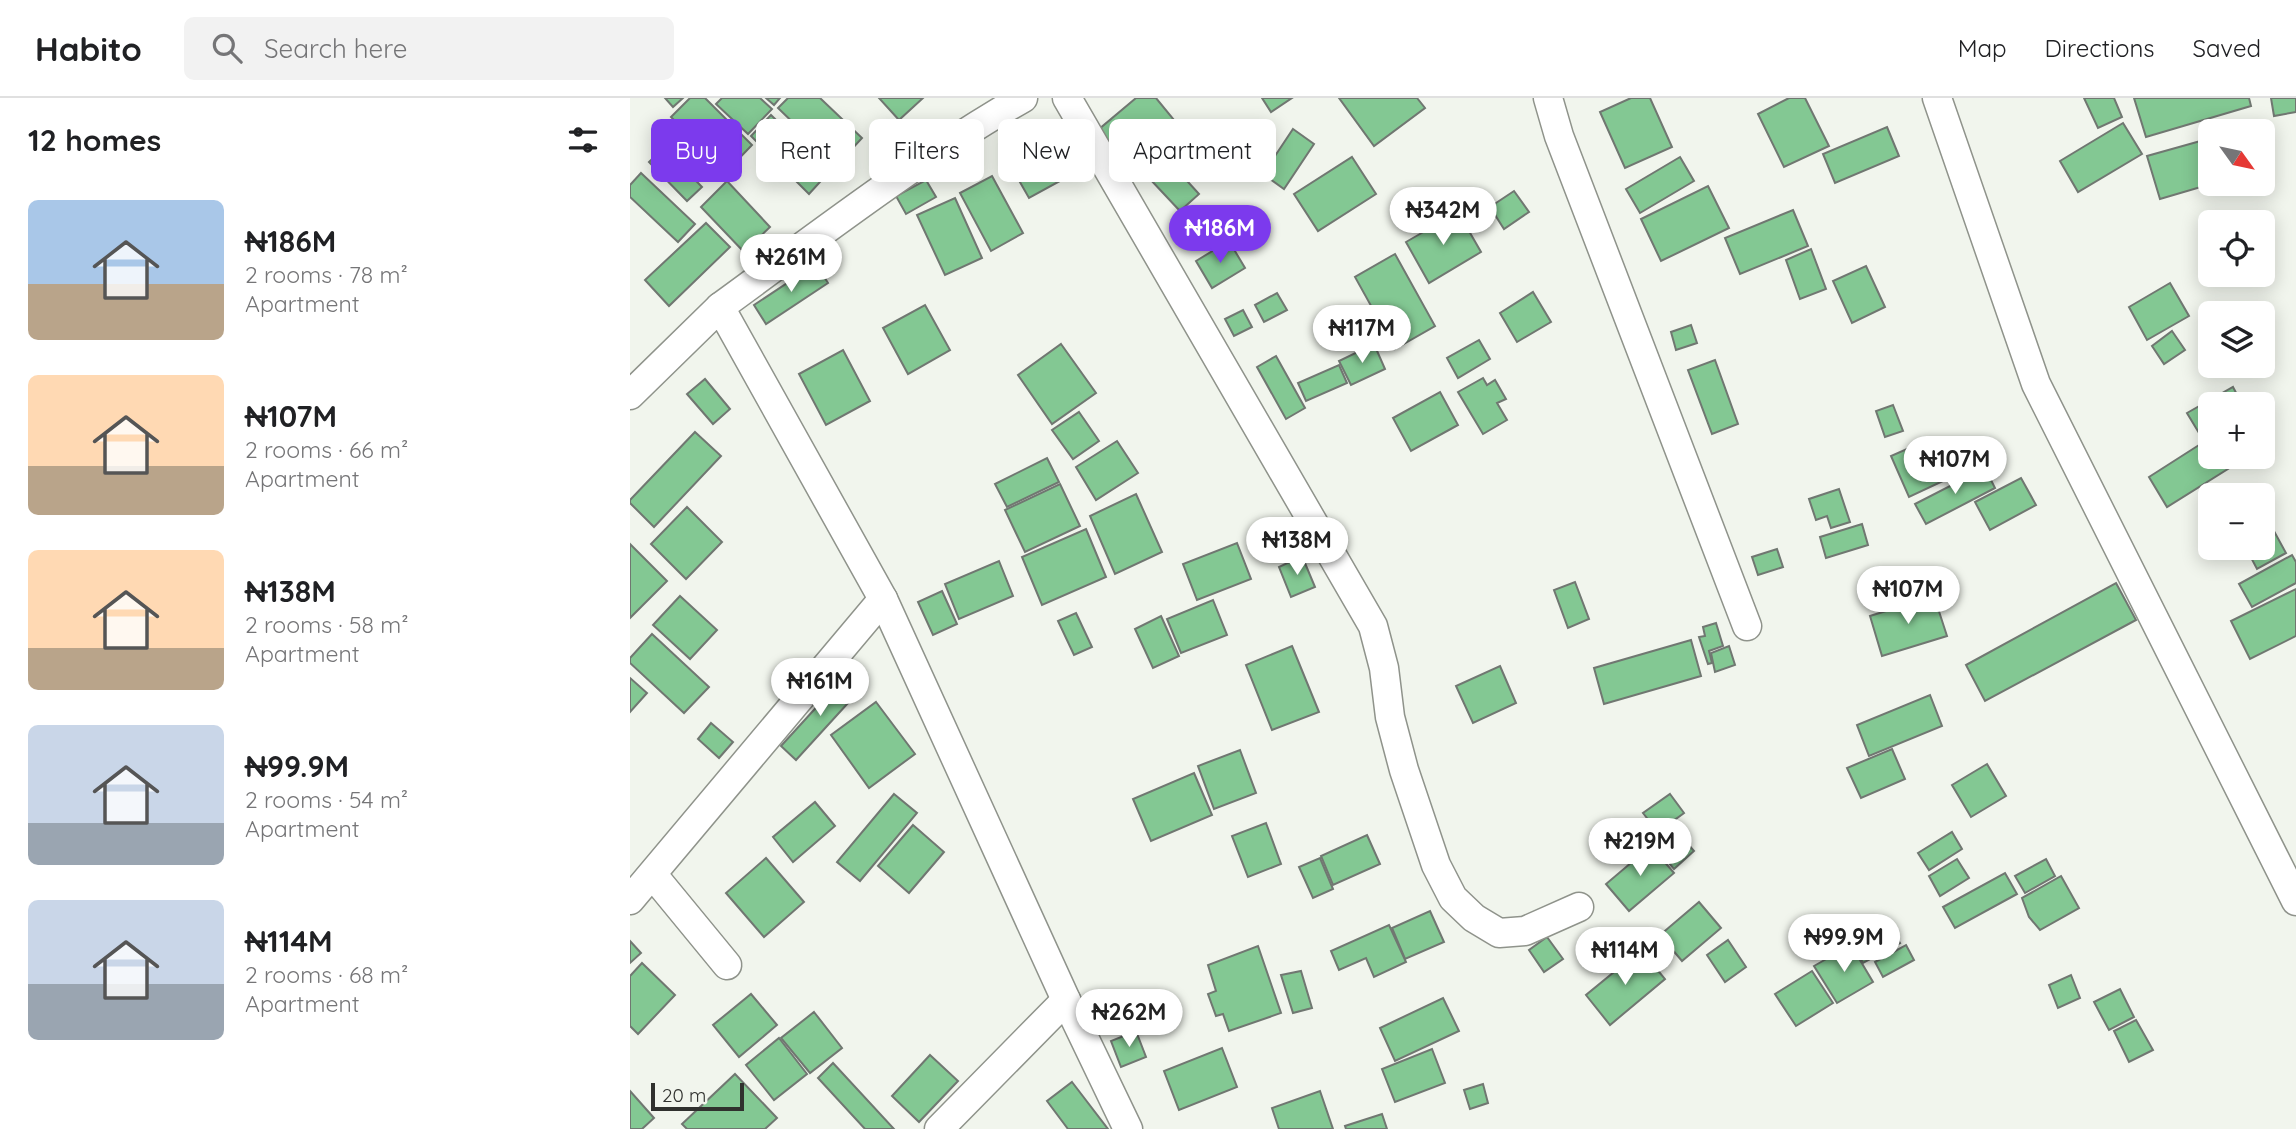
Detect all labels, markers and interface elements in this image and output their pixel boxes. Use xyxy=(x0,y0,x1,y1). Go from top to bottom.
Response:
search box xyxy=(184,17,674,80)
text: Habito xyxy=(35,28,142,69)
icon: search xyxy=(208,29,246,67)
text: Search here xyxy=(264,32,407,65)
text: Map xyxy=(1958,33,2007,63)
text: Directions xyxy=(2045,33,2155,63)
text: Saved xyxy=(2193,33,2261,63)
chip: Buy xyxy=(651,119,742,182)
chip: Rent xyxy=(756,119,855,182)
chip: Filters xyxy=(869,119,984,182)
chip: New xyxy=(998,119,1095,182)
chip: Apartment xyxy=(1109,119,1276,182)
north arrow xyxy=(2198,119,2275,196)
map controls xyxy=(2198,119,2275,560)
text: 12 homes xyxy=(28,121,161,159)
icon: filters xyxy=(564,121,602,159)
pin: ₦342M xyxy=(1394,188,1492,247)
text: ₦342M xyxy=(1406,195,1480,224)
pin: ₦186M xyxy=(1171,206,1269,265)
button: locate xyxy=(2198,210,2275,287)
text: ₦186M xyxy=(1185,213,1255,242)
text: ₦186M xyxy=(245,222,336,260)
icon: home xyxy=(84,228,168,312)
pin: ₦261M xyxy=(742,234,840,294)
text: ₦261M xyxy=(756,242,826,271)
text: 2 rooms · 78 m² xyxy=(245,260,408,289)
text: Apartment xyxy=(245,289,359,318)
button: layers xyxy=(2198,301,2275,378)
pin: ₦117M xyxy=(1313,306,1411,365)
text: ₦117M xyxy=(1329,313,1395,342)
button: + xyxy=(2198,392,2275,469)
text: ₦107M xyxy=(245,397,337,435)
icon: home xyxy=(84,403,168,487)
text: 2 rooms · 66 m² xyxy=(245,435,408,464)
pin: ₦107M xyxy=(1906,436,2004,496)
text: ₦107M xyxy=(1920,444,1990,473)
text: Apartment xyxy=(245,464,359,493)
button: − xyxy=(2198,483,2275,560)
pin: ₦138M xyxy=(1248,518,1346,577)
text: ₦138M xyxy=(1262,525,1332,554)
pin: ₦107M xyxy=(1859,566,1957,626)
text: ₦138M xyxy=(245,572,336,610)
text: ₦107M xyxy=(1873,574,1943,603)
icon: home xyxy=(84,578,168,662)
text: 2 rooms · 58 m² xyxy=(245,610,408,639)
text: Apartment xyxy=(245,639,359,668)
pin: ₦161M xyxy=(771,658,869,718)
text: ₦161M xyxy=(787,666,853,695)
text: ₦99.9M xyxy=(245,747,349,785)
icon: home xyxy=(84,753,168,837)
text: 2 rooms · 54 m² xyxy=(245,785,408,814)
text: Apartment xyxy=(245,814,359,843)
pin: ₦219M xyxy=(1591,818,1689,878)
text: ₦219M xyxy=(1605,826,1675,855)
pin: ₦99.9M xyxy=(1787,914,1901,974)
text: ₦114M xyxy=(245,922,333,960)
text: ₦99.9M xyxy=(1804,922,1884,951)
icon: home xyxy=(84,928,168,1012)
pin: ₦114M xyxy=(1576,928,1674,987)
text: ₦114M xyxy=(1591,935,1659,964)
text: 2 rooms · 68 m² xyxy=(245,960,408,989)
text: Apartment xyxy=(245,989,359,1018)
pin: ₦262M xyxy=(1080,990,1178,1049)
text: ₦262M xyxy=(1092,997,1166,1026)
scale bar xyxy=(651,1080,744,1112)
text: 20 m xyxy=(662,1083,706,1107)

